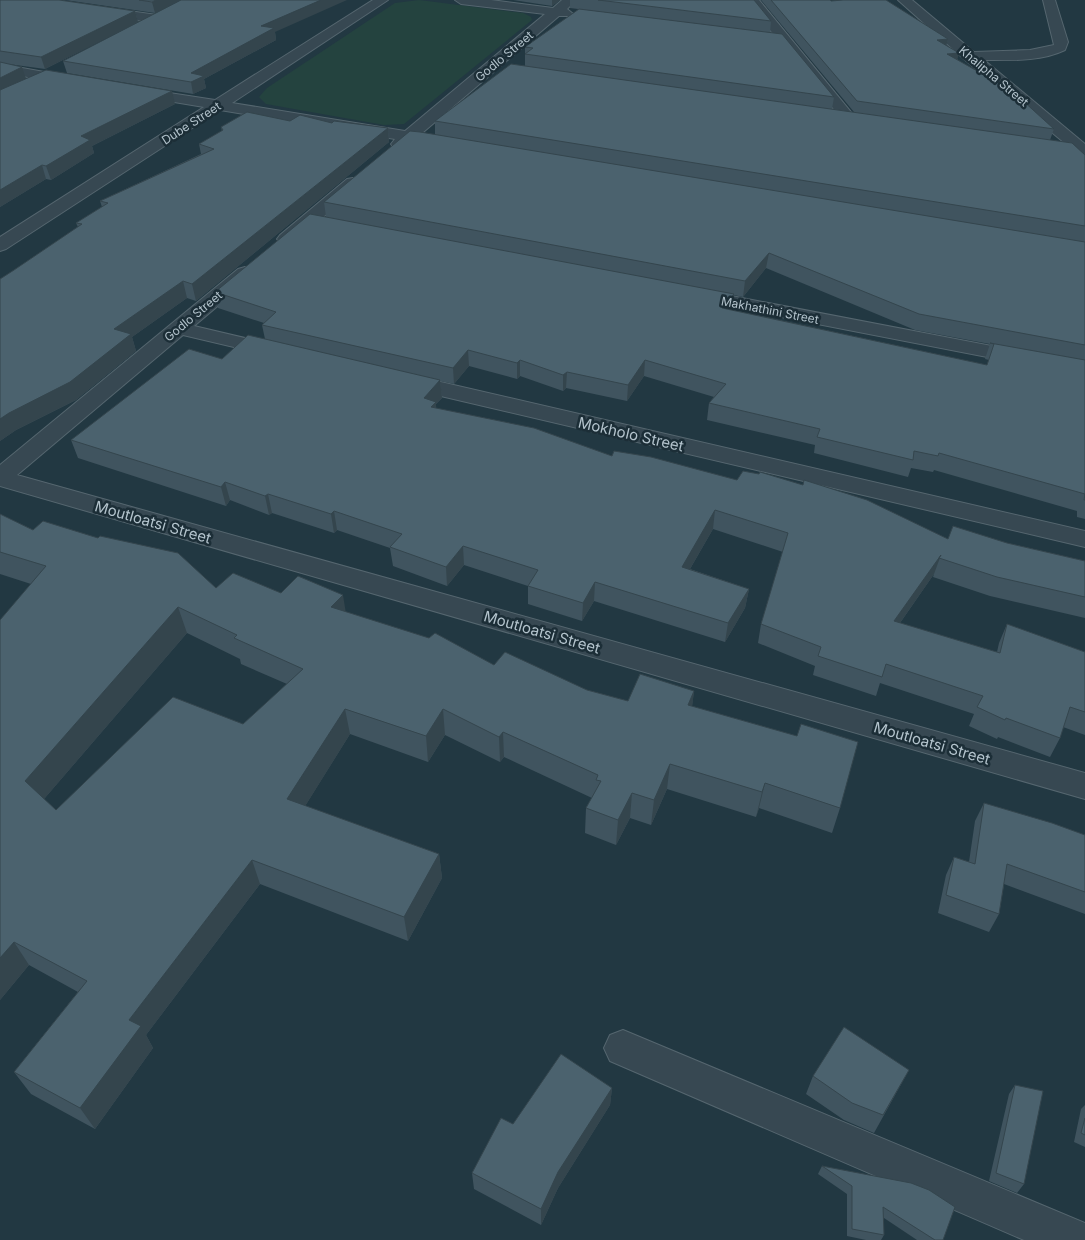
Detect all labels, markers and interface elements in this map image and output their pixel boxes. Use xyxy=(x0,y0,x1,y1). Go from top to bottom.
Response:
street label: Godlo Street xyxy=(472,27,536,85)
street label: Khalipha Street xyxy=(956,43,1032,109)
street label: Dube Street xyxy=(159,98,223,148)
street label: Godlo Street xyxy=(161,287,225,345)
street label: Makhathini Street xyxy=(720,293,820,327)
street label: Mokholo Street xyxy=(576,413,686,455)
street label: Moutloatsi Street xyxy=(93,496,214,548)
street label: Moutloatsi Street xyxy=(482,606,603,658)
street label: Moutloatsi Street xyxy=(872,717,993,769)

